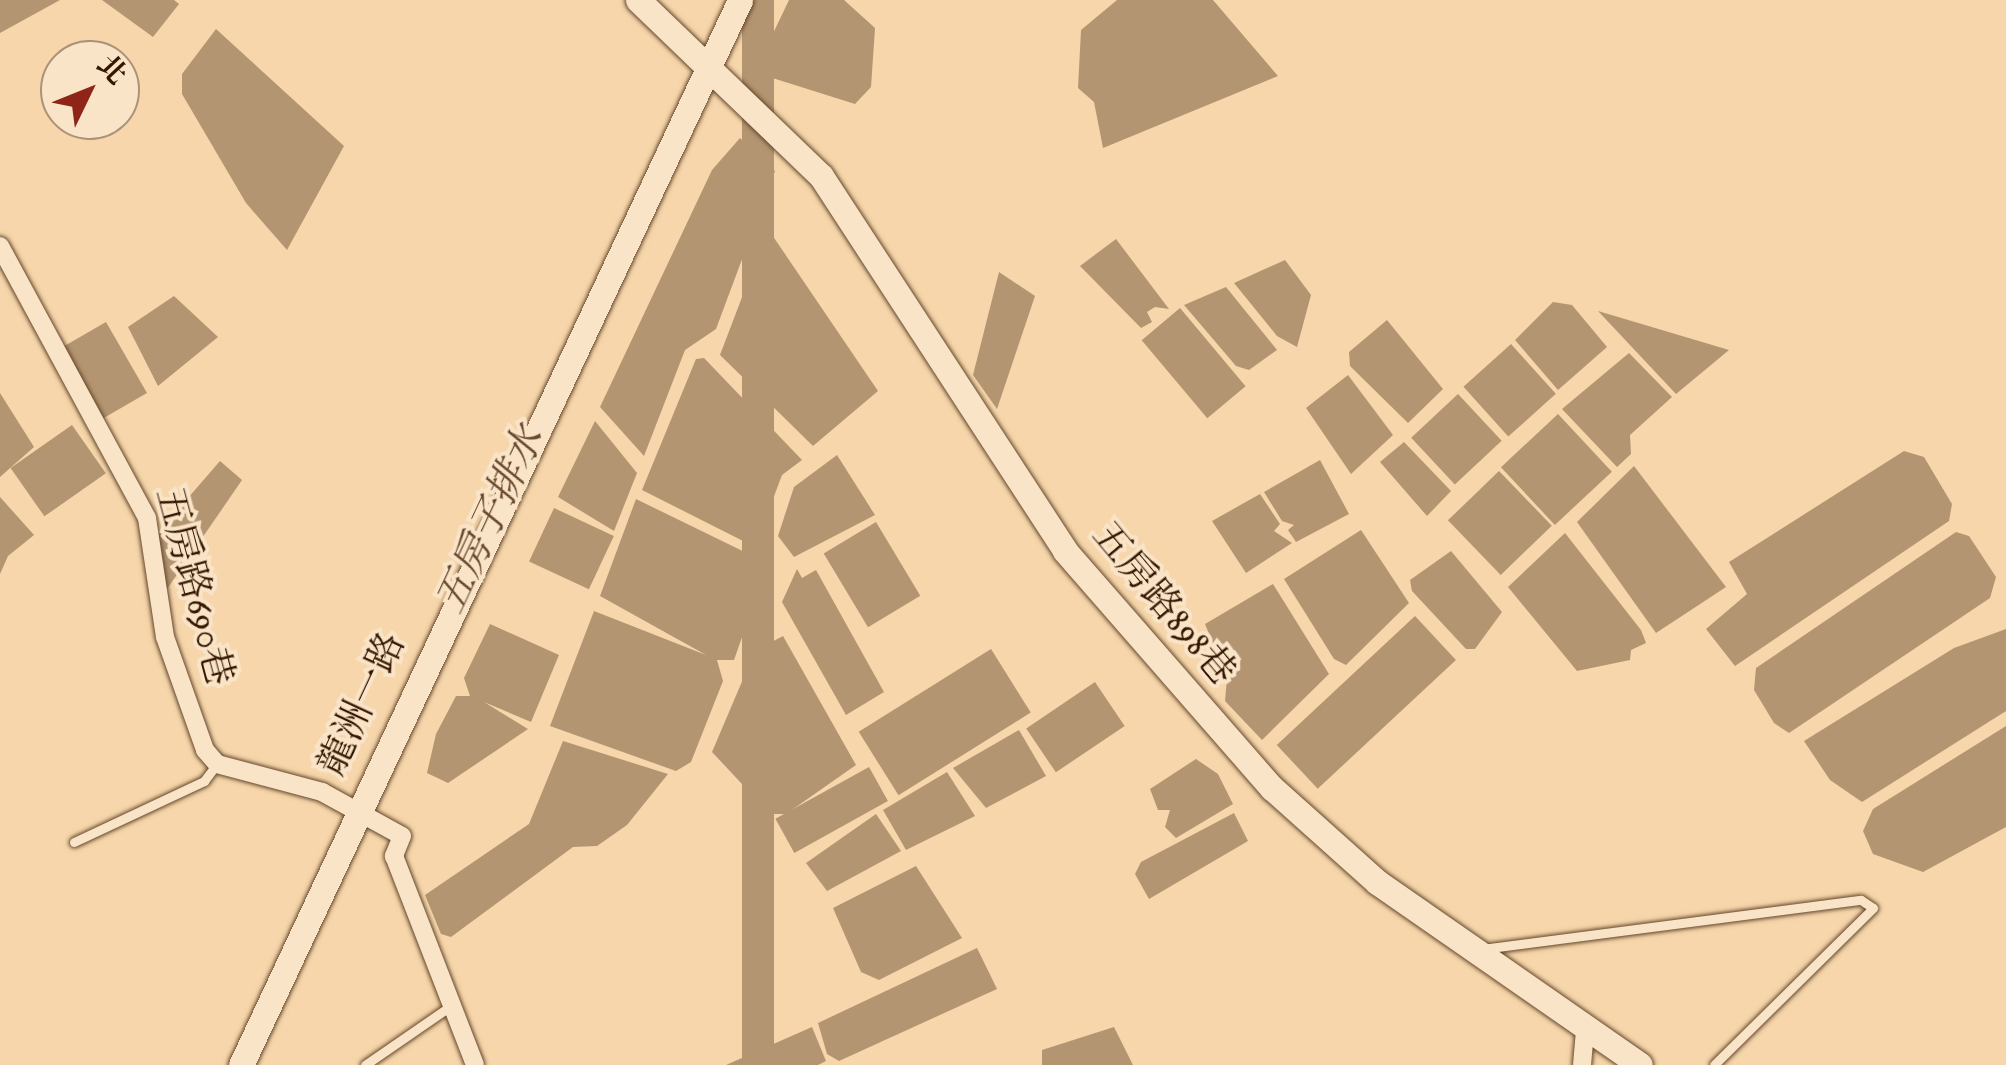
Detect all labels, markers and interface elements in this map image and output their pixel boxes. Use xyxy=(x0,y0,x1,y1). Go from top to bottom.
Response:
north arrow xyxy=(40,40,140,140)
text: 北 xyxy=(88,48,133,93)
water label: 五房子排水 xyxy=(428,420,556,622)
street label: 五房路690巷 xyxy=(144,483,240,691)
street label: 五房路898巷 xyxy=(1081,514,1243,696)
street label: 龍洲一路 xyxy=(311,626,417,784)

